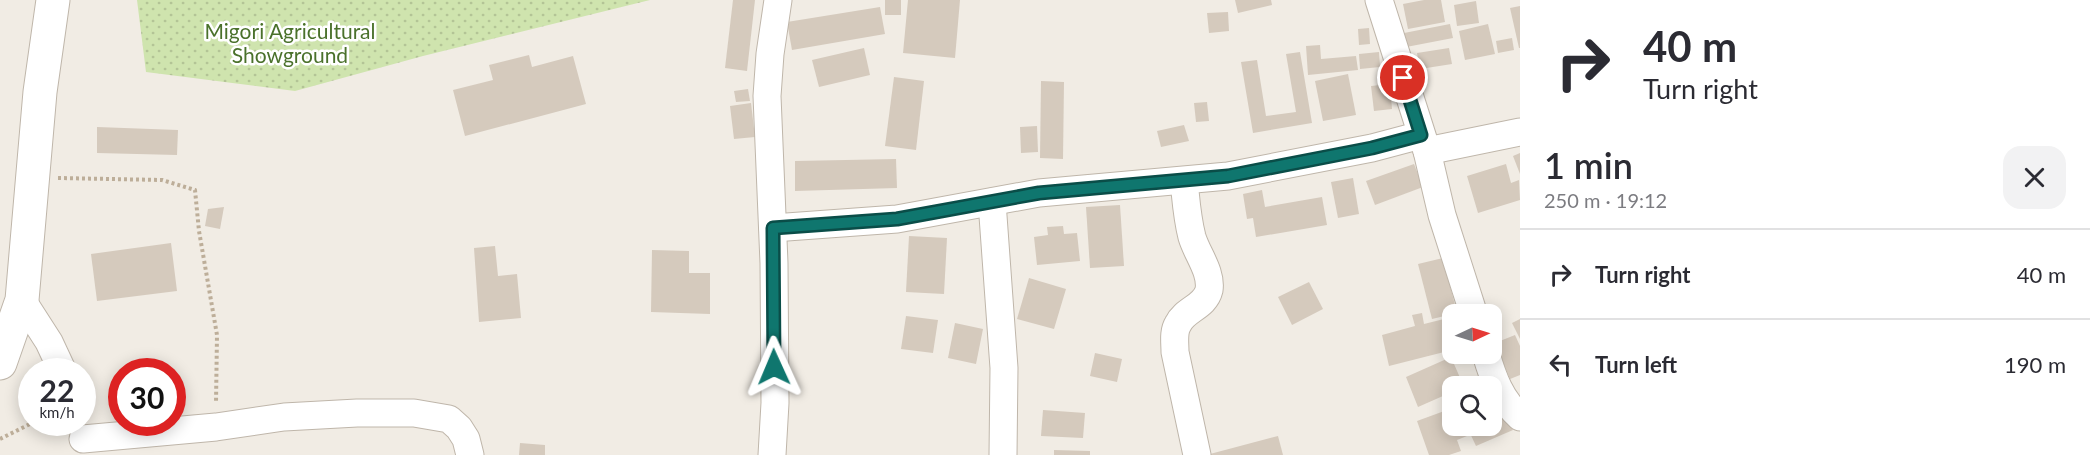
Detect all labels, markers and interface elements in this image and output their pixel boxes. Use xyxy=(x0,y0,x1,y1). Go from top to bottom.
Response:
park label: Migori Agricultural Showground xyxy=(204,18,376,67)
text: 40 m xyxy=(1643,21,1737,71)
icon: right xyxy=(1544,24,1622,102)
pin xyxy=(1377,52,1428,103)
icon: arrive xyxy=(1386,61,1419,94)
text: Turn right xyxy=(1643,72,1758,105)
text: 1 min xyxy=(1544,143,1633,187)
button: close xyxy=(2003,146,2066,209)
text: 250 m · 19:12 xyxy=(1544,188,1667,212)
icon: right xyxy=(1544,258,1577,291)
text: Turn right xyxy=(1595,261,1690,288)
text: 40 m xyxy=(2017,261,2066,288)
north arrow xyxy=(1442,304,1502,364)
map controls xyxy=(1442,304,1502,436)
position arrow xyxy=(742,335,806,399)
icon: left xyxy=(1544,348,1577,381)
text: Turn left xyxy=(1595,351,1677,378)
text: 190 m xyxy=(2004,351,2066,378)
speed limit sign: 30 xyxy=(108,358,186,436)
text: 22 xyxy=(40,372,74,408)
button: search xyxy=(1442,376,1502,436)
text: km/h xyxy=(39,403,75,421)

